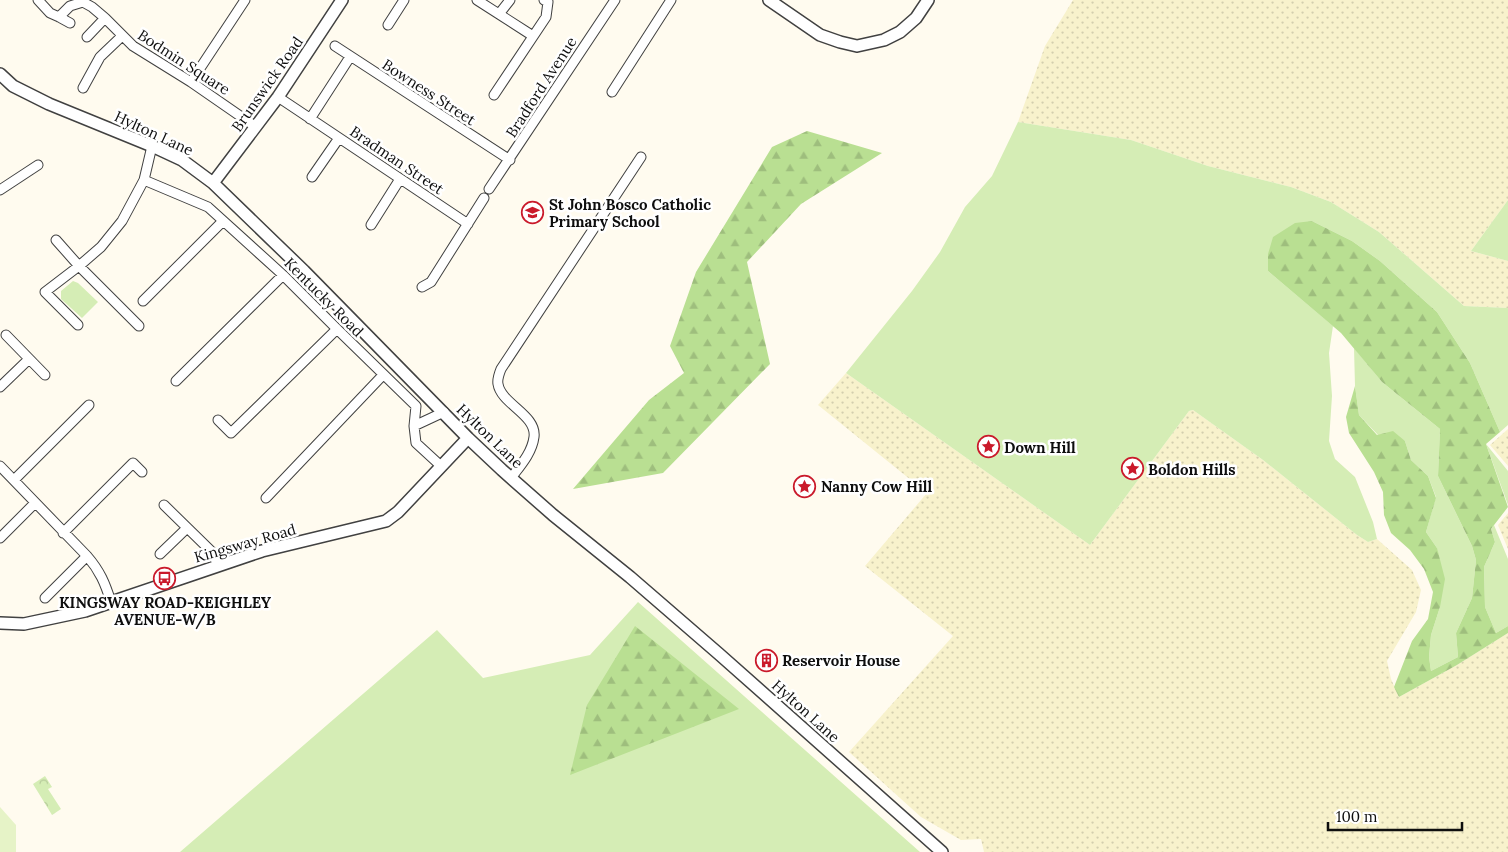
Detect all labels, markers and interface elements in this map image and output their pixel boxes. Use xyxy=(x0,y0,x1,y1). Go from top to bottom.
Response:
street label: Bodmin Square xyxy=(134,25,234,99)
street label: Brunswick Road xyxy=(227,33,307,135)
street label: Bradford Avenue xyxy=(501,33,581,141)
street label: Bowness Street xyxy=(379,55,479,129)
street label: Hylton Lane xyxy=(111,106,197,160)
street label: Bradman Street xyxy=(346,122,448,198)
place label: St John Bosco Catholic Primary School xyxy=(549,195,711,231)
school or university icon: St John Bosco Catholic Primary School xyxy=(521,201,545,225)
street label: Kentucky Road xyxy=(280,253,368,341)
street label: Hylton Lane xyxy=(453,400,527,472)
place icon: Down Hill xyxy=(976,435,1000,459)
place label: Down Hill xyxy=(1004,438,1076,457)
place icon: Boldon Hills xyxy=(1120,457,1144,481)
place label: Boldon Hills xyxy=(1148,460,1235,479)
place icon: Nanny Cow Hill xyxy=(793,474,817,498)
place label: Nanny Cow Hill xyxy=(821,477,932,496)
street label: Kingsway Road xyxy=(192,519,298,567)
bus stop icon: KINGSWAY ROAD-KEIGHLEY AVENUE-W/B xyxy=(153,567,177,591)
place label: KINGSWAY ROAD-KEIGHLEY AVENUE-W/B xyxy=(59,593,271,630)
building icon: Reservoir House xyxy=(754,648,778,672)
place label: Reservoir House xyxy=(782,651,900,670)
street label: Hylton Lane xyxy=(768,676,844,746)
scale bar xyxy=(1328,800,1462,832)
text: 100 m xyxy=(1336,807,1377,826)

